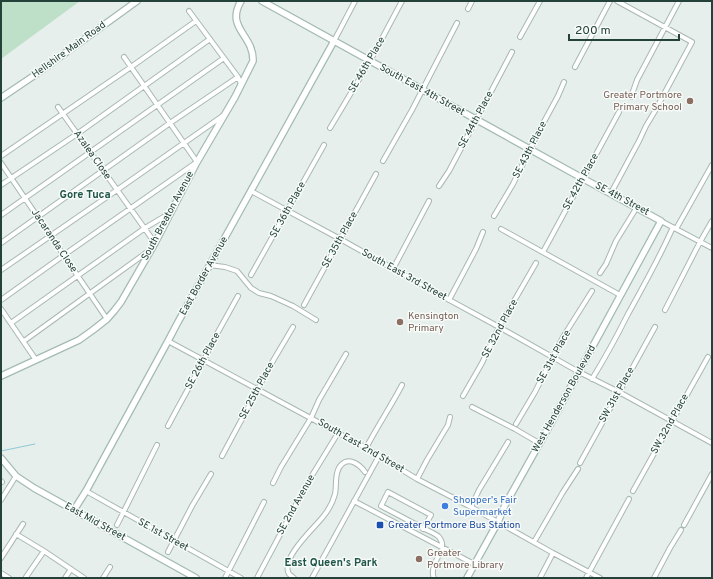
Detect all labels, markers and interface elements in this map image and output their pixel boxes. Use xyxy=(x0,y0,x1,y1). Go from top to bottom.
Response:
scale bar xyxy=(569,16,679,42)
street label: Hellshire Main Road xyxy=(29,19,109,81)
text: 200 m xyxy=(575,23,611,39)
street label: SE 46th Place xyxy=(346,35,388,95)
street label: South East 4th Street xyxy=(377,61,467,119)
street label: SE 44th Place xyxy=(455,89,497,151)
place label: Greater Portmore Primary School xyxy=(603,89,682,114)
marker: Greater Portmore Primary School xyxy=(685,96,695,106)
street label: SE 43th Place xyxy=(510,119,550,181)
street label: Azalea Close xyxy=(70,128,114,182)
street label: SE 42th Place xyxy=(560,151,602,213)
street label: South Breaton Avenue xyxy=(139,169,197,263)
street label: SE 36th Place xyxy=(267,179,309,241)
street label: SE 4th Street xyxy=(593,179,652,219)
district label: Gore Tuca xyxy=(59,188,111,202)
street label: Jacaranda Close xyxy=(28,207,80,275)
street label: SE 35th Place xyxy=(319,209,361,271)
street label: East Border Avenue xyxy=(177,234,231,318)
street label: South East 3rd Street xyxy=(359,246,449,304)
street label: SE 32nd Place xyxy=(479,297,521,361)
place label: Kensington Primary xyxy=(408,310,459,335)
marker: Kensington Primary xyxy=(395,317,405,327)
street label: SE 31st Place xyxy=(534,328,574,386)
street label: SE 26th Place xyxy=(183,330,223,392)
street label: West Henderson Boulevard xyxy=(529,343,599,455)
street label: SE 25th Place xyxy=(236,360,278,422)
street label: SW 31st Place xyxy=(596,365,638,425)
street label: SW 32nd Place xyxy=(648,392,692,456)
street label: South East 2nd Street xyxy=(315,416,407,476)
street label: SE 2nd Avenue xyxy=(274,472,318,538)
place label: Shopper's Fair Supermarket xyxy=(453,494,517,519)
street label: East Mid Street xyxy=(62,500,128,544)
marker: Shopper's Fair Supermarket xyxy=(440,501,450,511)
street label: SE 1st Street xyxy=(135,516,191,554)
place label: Greater Portmore Bus Station xyxy=(388,519,520,532)
marker: Greater Portmore Bus Station xyxy=(375,520,385,530)
place label: Greater Portmore Library xyxy=(427,547,504,572)
marker: Greater Portmore Library xyxy=(414,554,424,564)
district label: East Queen's Park xyxy=(284,556,378,570)

